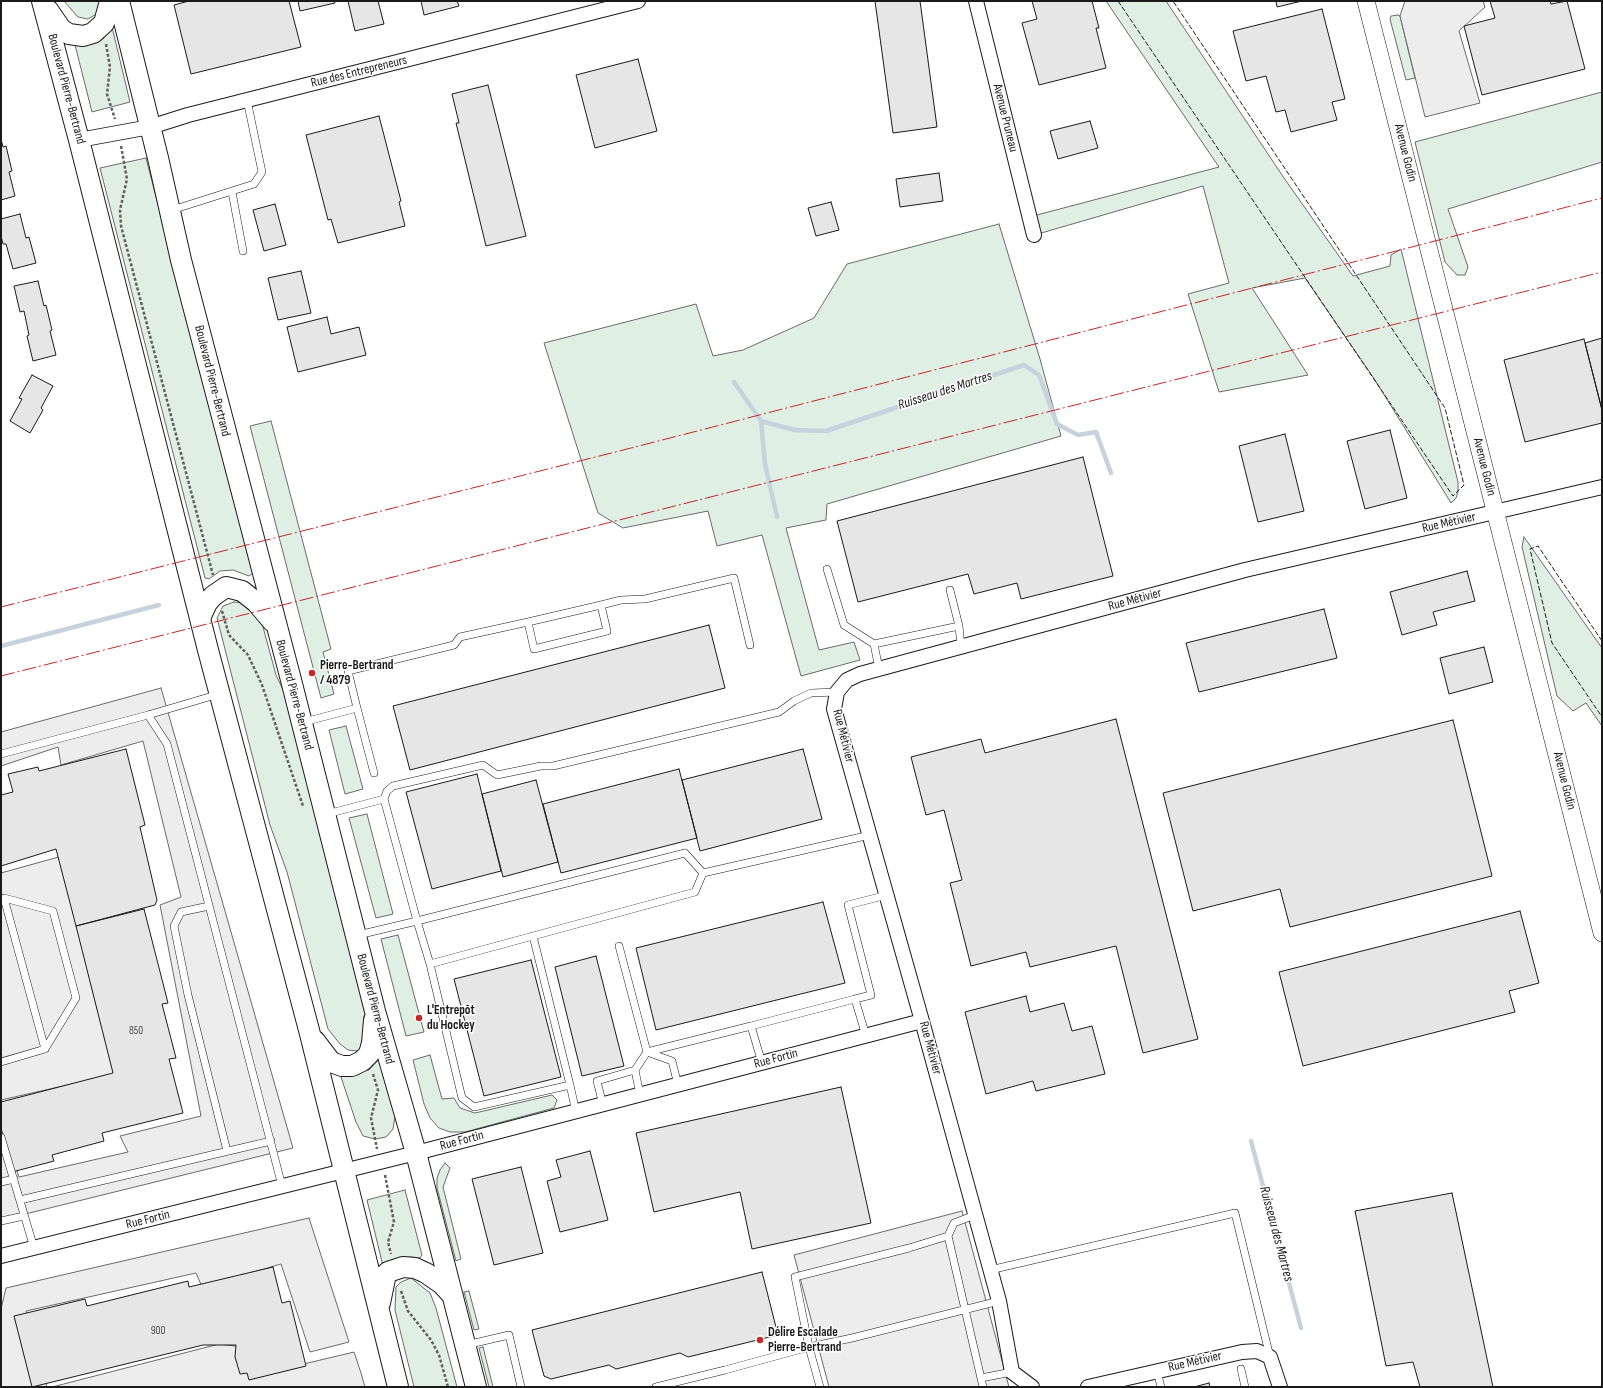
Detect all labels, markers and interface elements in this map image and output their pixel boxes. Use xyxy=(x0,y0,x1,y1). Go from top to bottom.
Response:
street label: Boulevard Pierre-Bertrand xyxy=(44,32,88,146)
street label: Rue des Entrepreneurs xyxy=(309,53,409,91)
street label: Avenue Pruneau xyxy=(989,82,1021,154)
street label: Avenue Godin xyxy=(1390,122,1420,184)
street label: Boulevard Pierre-Bertrand xyxy=(191,324,233,438)
water label: Ruisseau des Martres xyxy=(896,368,994,414)
street label: Avenue Godin xyxy=(1469,436,1499,498)
street label: Rue Métivier xyxy=(1421,509,1477,537)
street label: Rue Métivier xyxy=(1107,585,1163,615)
street label: Boulevard Pierre-Bertrand xyxy=(272,638,316,752)
place label: Pierre-Bertrand / 4879 xyxy=(320,658,393,689)
marker: Pierre-Bertrand / 4879 xyxy=(307,668,317,678)
street label: Rue Métivier xyxy=(829,708,857,764)
street label: Avenue Godin xyxy=(1549,750,1579,812)
street label: Boulevard Pierre-Bertrand xyxy=(353,952,397,1066)
place label: L'Entrepôt du Hockey xyxy=(427,1003,475,1034)
marker: L'Entrepôt du Hockey xyxy=(414,1013,424,1023)
street label: Rue Métivier xyxy=(915,1020,945,1076)
house number: 850 xyxy=(129,1024,143,1038)
street label: Rue Fortin xyxy=(752,1046,800,1072)
street label: Rue Fortin xyxy=(438,1128,486,1154)
water label: Ruisseau des Martres xyxy=(1255,1185,1297,1283)
street label: Rue Fortin xyxy=(124,1207,172,1233)
house number: 900 xyxy=(151,1324,165,1338)
place label: Délire Escalade Pierre-Bertrand xyxy=(768,1325,841,1356)
marker: Délire Escalade Pierre-Bertrand xyxy=(755,1335,765,1345)
street label: Rue Métivier xyxy=(1167,1348,1223,1376)

